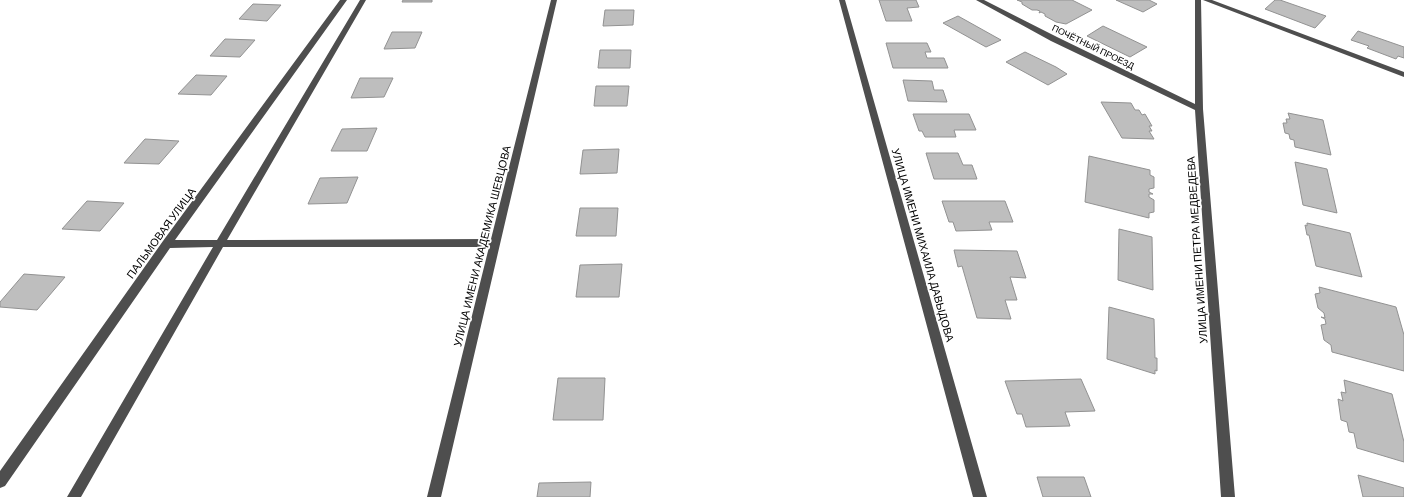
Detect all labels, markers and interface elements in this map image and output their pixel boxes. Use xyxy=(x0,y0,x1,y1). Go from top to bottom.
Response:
street label: ПОЧЁТНЫЙ ПРОЕЗД xyxy=(1050,22,1136,71)
street label: УЛИЦА ИМЕНИ АКАДЕМИКА ШЕВЦОВА xyxy=(450,143,513,348)
street label: УЛИЦА ИМЕНИ МИХАИЛА ДАВЫДОВА xyxy=(890,147,958,344)
street label: УЛИЦА ИМЕНИ ПЕТРА МЕДВЕДЕВА xyxy=(1183,155,1210,344)
street label: ПАЛЬМОВАЯ УЛИЦА xyxy=(123,184,198,281)

